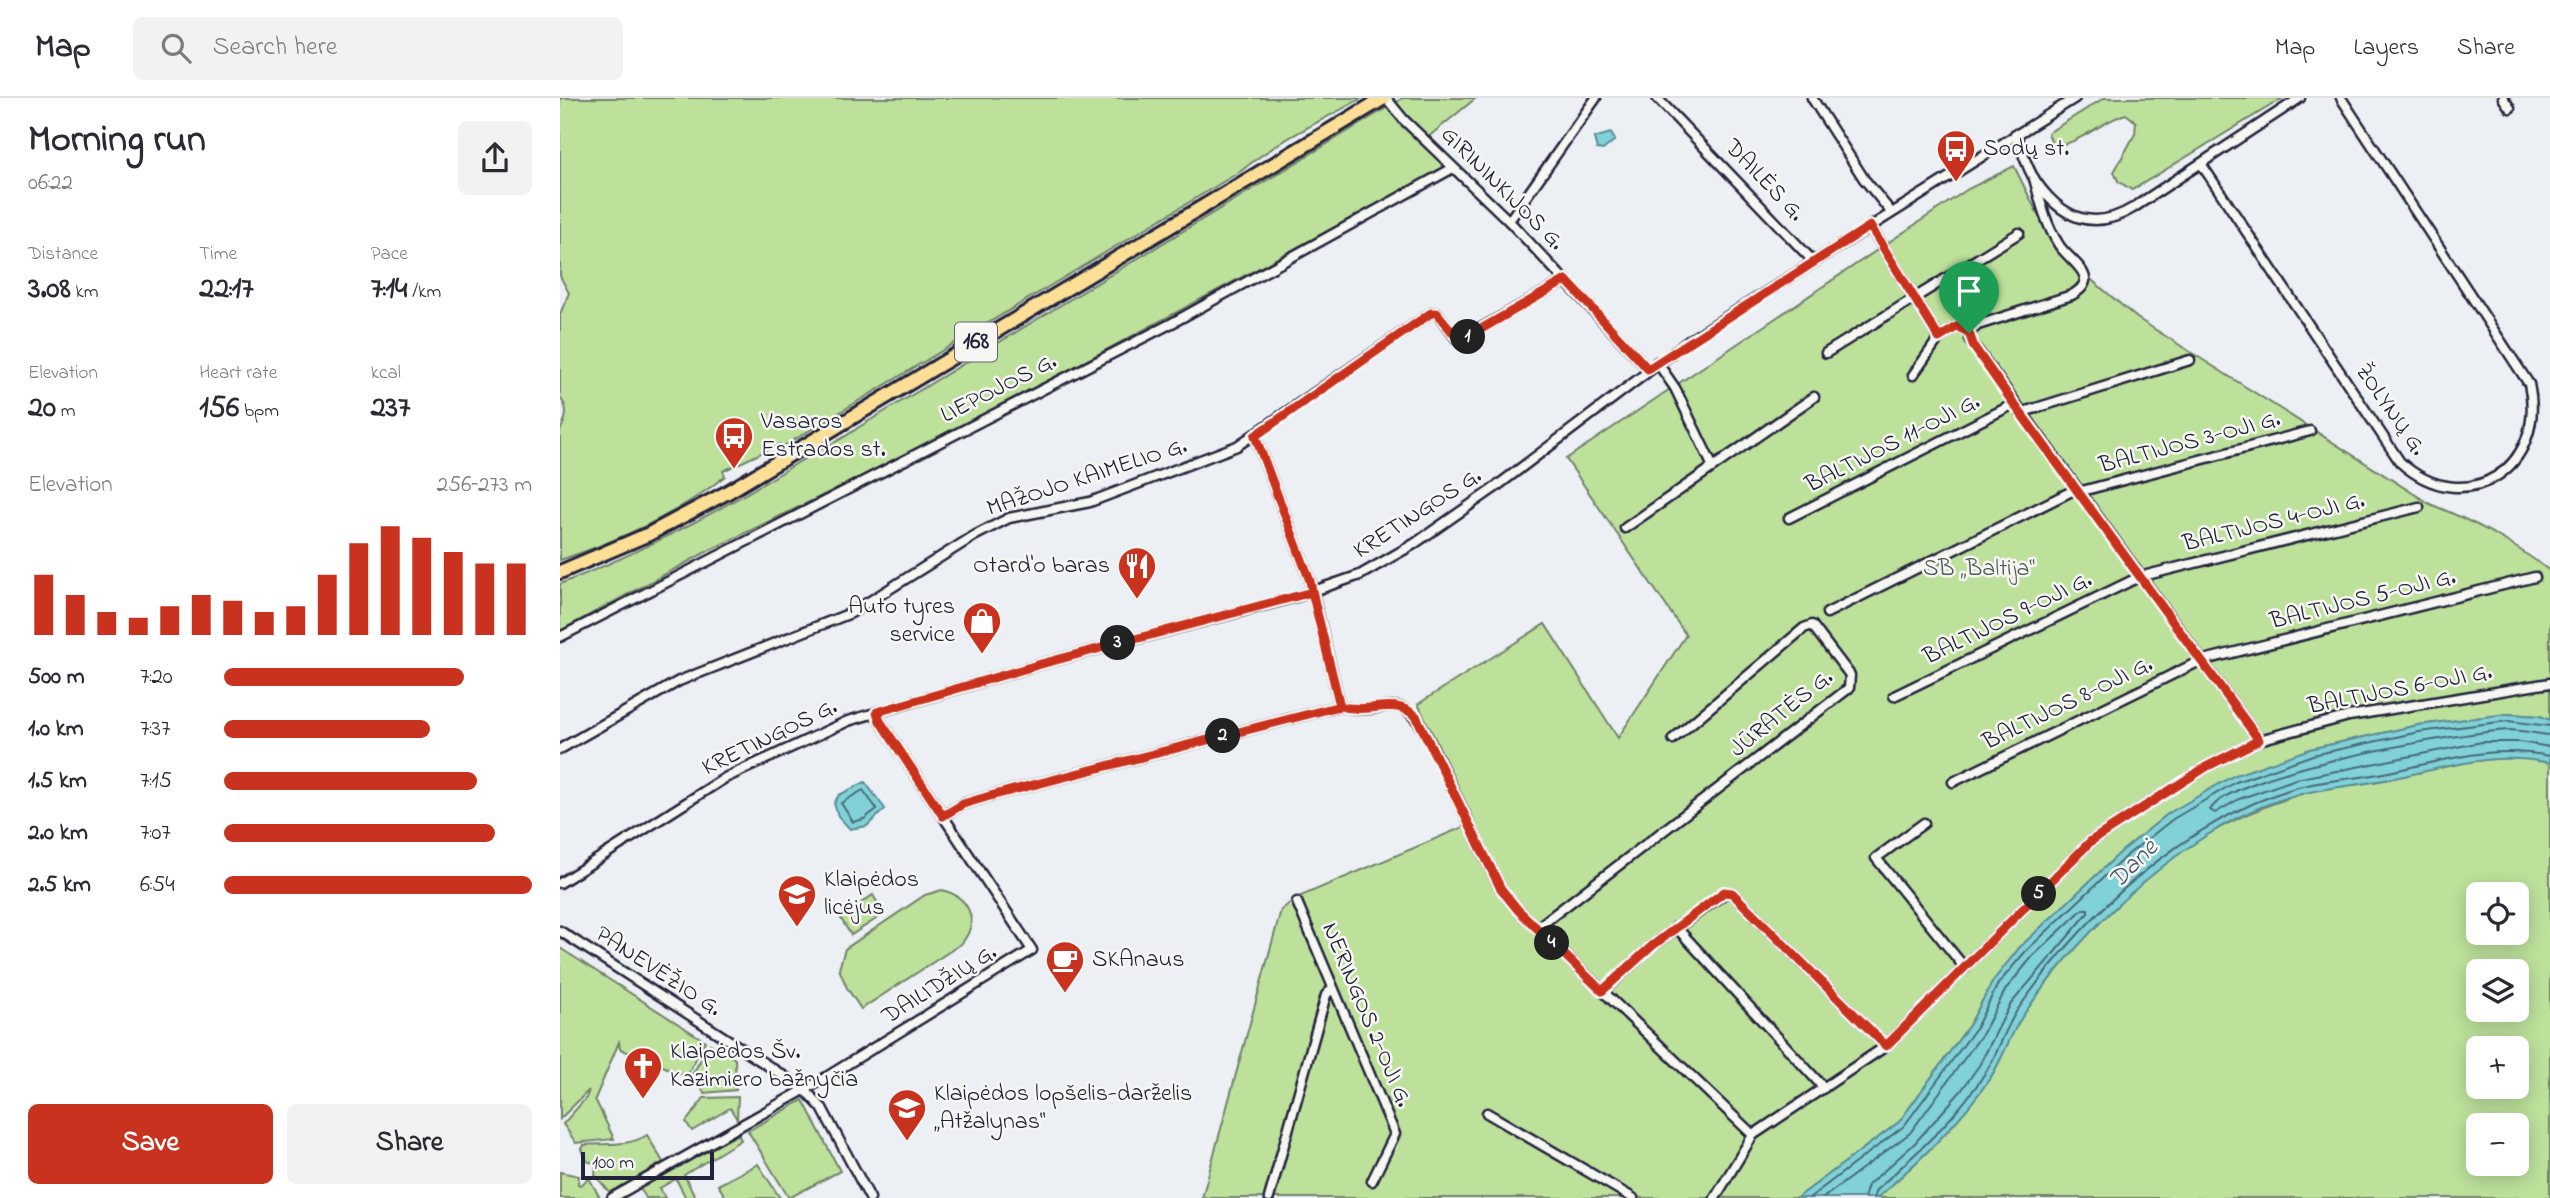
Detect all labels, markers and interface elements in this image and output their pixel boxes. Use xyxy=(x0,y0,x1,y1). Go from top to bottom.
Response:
search box xyxy=(133,17,623,80)
text: Map xyxy=(35,24,91,72)
icon: search xyxy=(157,29,195,67)
text: Search here xyxy=(213,29,337,67)
text: Map xyxy=(2275,31,2315,66)
text: Layers xyxy=(2353,31,2419,66)
text: Share xyxy=(2457,31,2515,66)
text: Morning run xyxy=(28,113,206,169)
street label: GIRININKIJOS G. xyxy=(1432,119,1572,259)
button: share xyxy=(458,121,532,195)
bus stop icon: Sodų st. xyxy=(1935,128,1977,183)
street label: DAILĖS G. xyxy=(1715,131,1812,230)
place label: Sodų st. xyxy=(1983,132,2069,167)
text: 06:22 xyxy=(28,167,73,200)
text: Distance xyxy=(28,241,98,268)
text: Time xyxy=(199,241,237,268)
text: Pace xyxy=(371,241,408,268)
pin xyxy=(1939,261,1999,333)
text: 3.08 xyxy=(28,268,71,312)
text: 22:17 xyxy=(199,268,254,312)
text: 7:14 xyxy=(371,268,407,312)
icon: arrive xyxy=(1950,272,1988,310)
text: km xyxy=(71,279,99,306)
text: /km xyxy=(407,279,441,306)
pin: 1 xyxy=(1450,320,1486,354)
road number: 168 xyxy=(955,322,997,362)
text: 1 xyxy=(1464,323,1471,350)
street label: LIEPOJOS G. xyxy=(935,345,1063,433)
street label: ŽOLYNŲ G. xyxy=(2345,357,2435,463)
text: Elevation xyxy=(28,360,98,387)
text: Heart rate xyxy=(199,360,277,387)
text: kcal xyxy=(371,360,401,387)
street label: BALTIJOS 11-OJI G. xyxy=(1799,385,1986,504)
text: 20 xyxy=(28,387,56,431)
text: 156 xyxy=(199,387,239,431)
text: 237 xyxy=(371,387,410,431)
text: m xyxy=(56,398,75,425)
text: bpm xyxy=(239,398,279,425)
street label: BALTIJOS 3-OJI G. xyxy=(2095,402,2284,484)
place label: Vasaros Estrados st. xyxy=(760,405,886,468)
bus stop icon: Vasaros Estrados st. xyxy=(713,415,755,470)
street label: MAŽOJO KAIMELIO G. xyxy=(982,429,1192,527)
street label: KRETINGOS G. xyxy=(1347,459,1489,569)
text: Elevation xyxy=(28,469,113,502)
text: 256–273 m xyxy=(437,469,532,502)
street label: BALTIJOS 4-OJI G. xyxy=(2179,483,2369,563)
restaurant icon: Otard'o baras xyxy=(1116,545,1158,600)
place label: Otard'o baras xyxy=(973,549,1110,584)
park label: SB „Baltija“ xyxy=(1923,552,2035,587)
street label: BALTIJOS 5-OJI G. xyxy=(2266,560,2459,640)
street label: BALTIJOS 9-OJI G. xyxy=(1917,563,2098,675)
place label: Auto tyres service xyxy=(848,590,955,653)
shop icon: Auto tyres service xyxy=(961,600,1003,655)
pin: 3 xyxy=(1100,626,1136,660)
text: 3 xyxy=(1114,629,1121,656)
street label: BALTIJOS 8-OJI G. xyxy=(1976,648,2159,761)
street label: BALTIJOS 6-OJI G. xyxy=(2304,655,2495,725)
text: 500 m xyxy=(28,661,85,694)
text: 7:20 xyxy=(140,661,173,694)
street label: JŪRATĖS G. xyxy=(1723,661,1841,767)
street label: KRETINGOS G. xyxy=(696,690,844,786)
text: 1.0 km xyxy=(28,713,84,746)
text: 7:37 xyxy=(140,713,170,746)
pin: 2 xyxy=(1206,718,1240,754)
text: 2 xyxy=(1218,722,1227,749)
text: 1.5 km xyxy=(28,765,87,798)
text: 7:15 xyxy=(140,765,172,798)
text: 2.0 km xyxy=(28,817,88,850)
text: 7:07 xyxy=(140,817,171,850)
water label: Danė xyxy=(2100,830,2169,899)
place label: Klaipėdos licėjus xyxy=(824,863,919,926)
text: 2.5 km xyxy=(28,869,91,902)
text: 6:54 xyxy=(140,869,175,902)
school or university icon: Klaipėdos licėjus xyxy=(776,873,818,928)
pin: 5 xyxy=(2022,876,2056,912)
text: 5 xyxy=(2033,880,2044,907)
map controls xyxy=(2466,882,2529,1176)
button: locate xyxy=(2466,882,2529,945)
street label: NERINGOS 2-OJI G. xyxy=(1311,917,1421,1113)
street label: PANEVĖŽIO G. xyxy=(588,918,728,1026)
pin: 4 xyxy=(1534,926,1570,960)
text: 4 xyxy=(1548,929,1555,956)
street label: DAILIDŽIŲ G. xyxy=(875,936,1004,1035)
cafe icon: SKAnaus xyxy=(1044,939,1086,994)
place label: SKAnaus xyxy=(1092,943,1185,978)
button: layers xyxy=(2466,959,2529,1022)
place label: Klaipėdos Šv. Kazimiero bažnyčia xyxy=(670,1035,858,1099)
button: + xyxy=(2466,1036,2529,1099)
church icon: Klaipėdos Šv. Kazimiero bažnyčia xyxy=(622,1045,664,1100)
place label: Klaipėdos lopšelis-darželis „Atžalynas“ xyxy=(934,1077,1192,1141)
school or university icon: Klaipėdos lopšelis-darželis „Atžalynas“ xyxy=(886,1087,928,1142)
button: Save xyxy=(28,1104,273,1184)
button: Share xyxy=(287,1104,532,1184)
button: − xyxy=(2466,1113,2529,1176)
scale bar xyxy=(581,1149,714,1181)
text: 100 m xyxy=(592,1150,634,1177)

